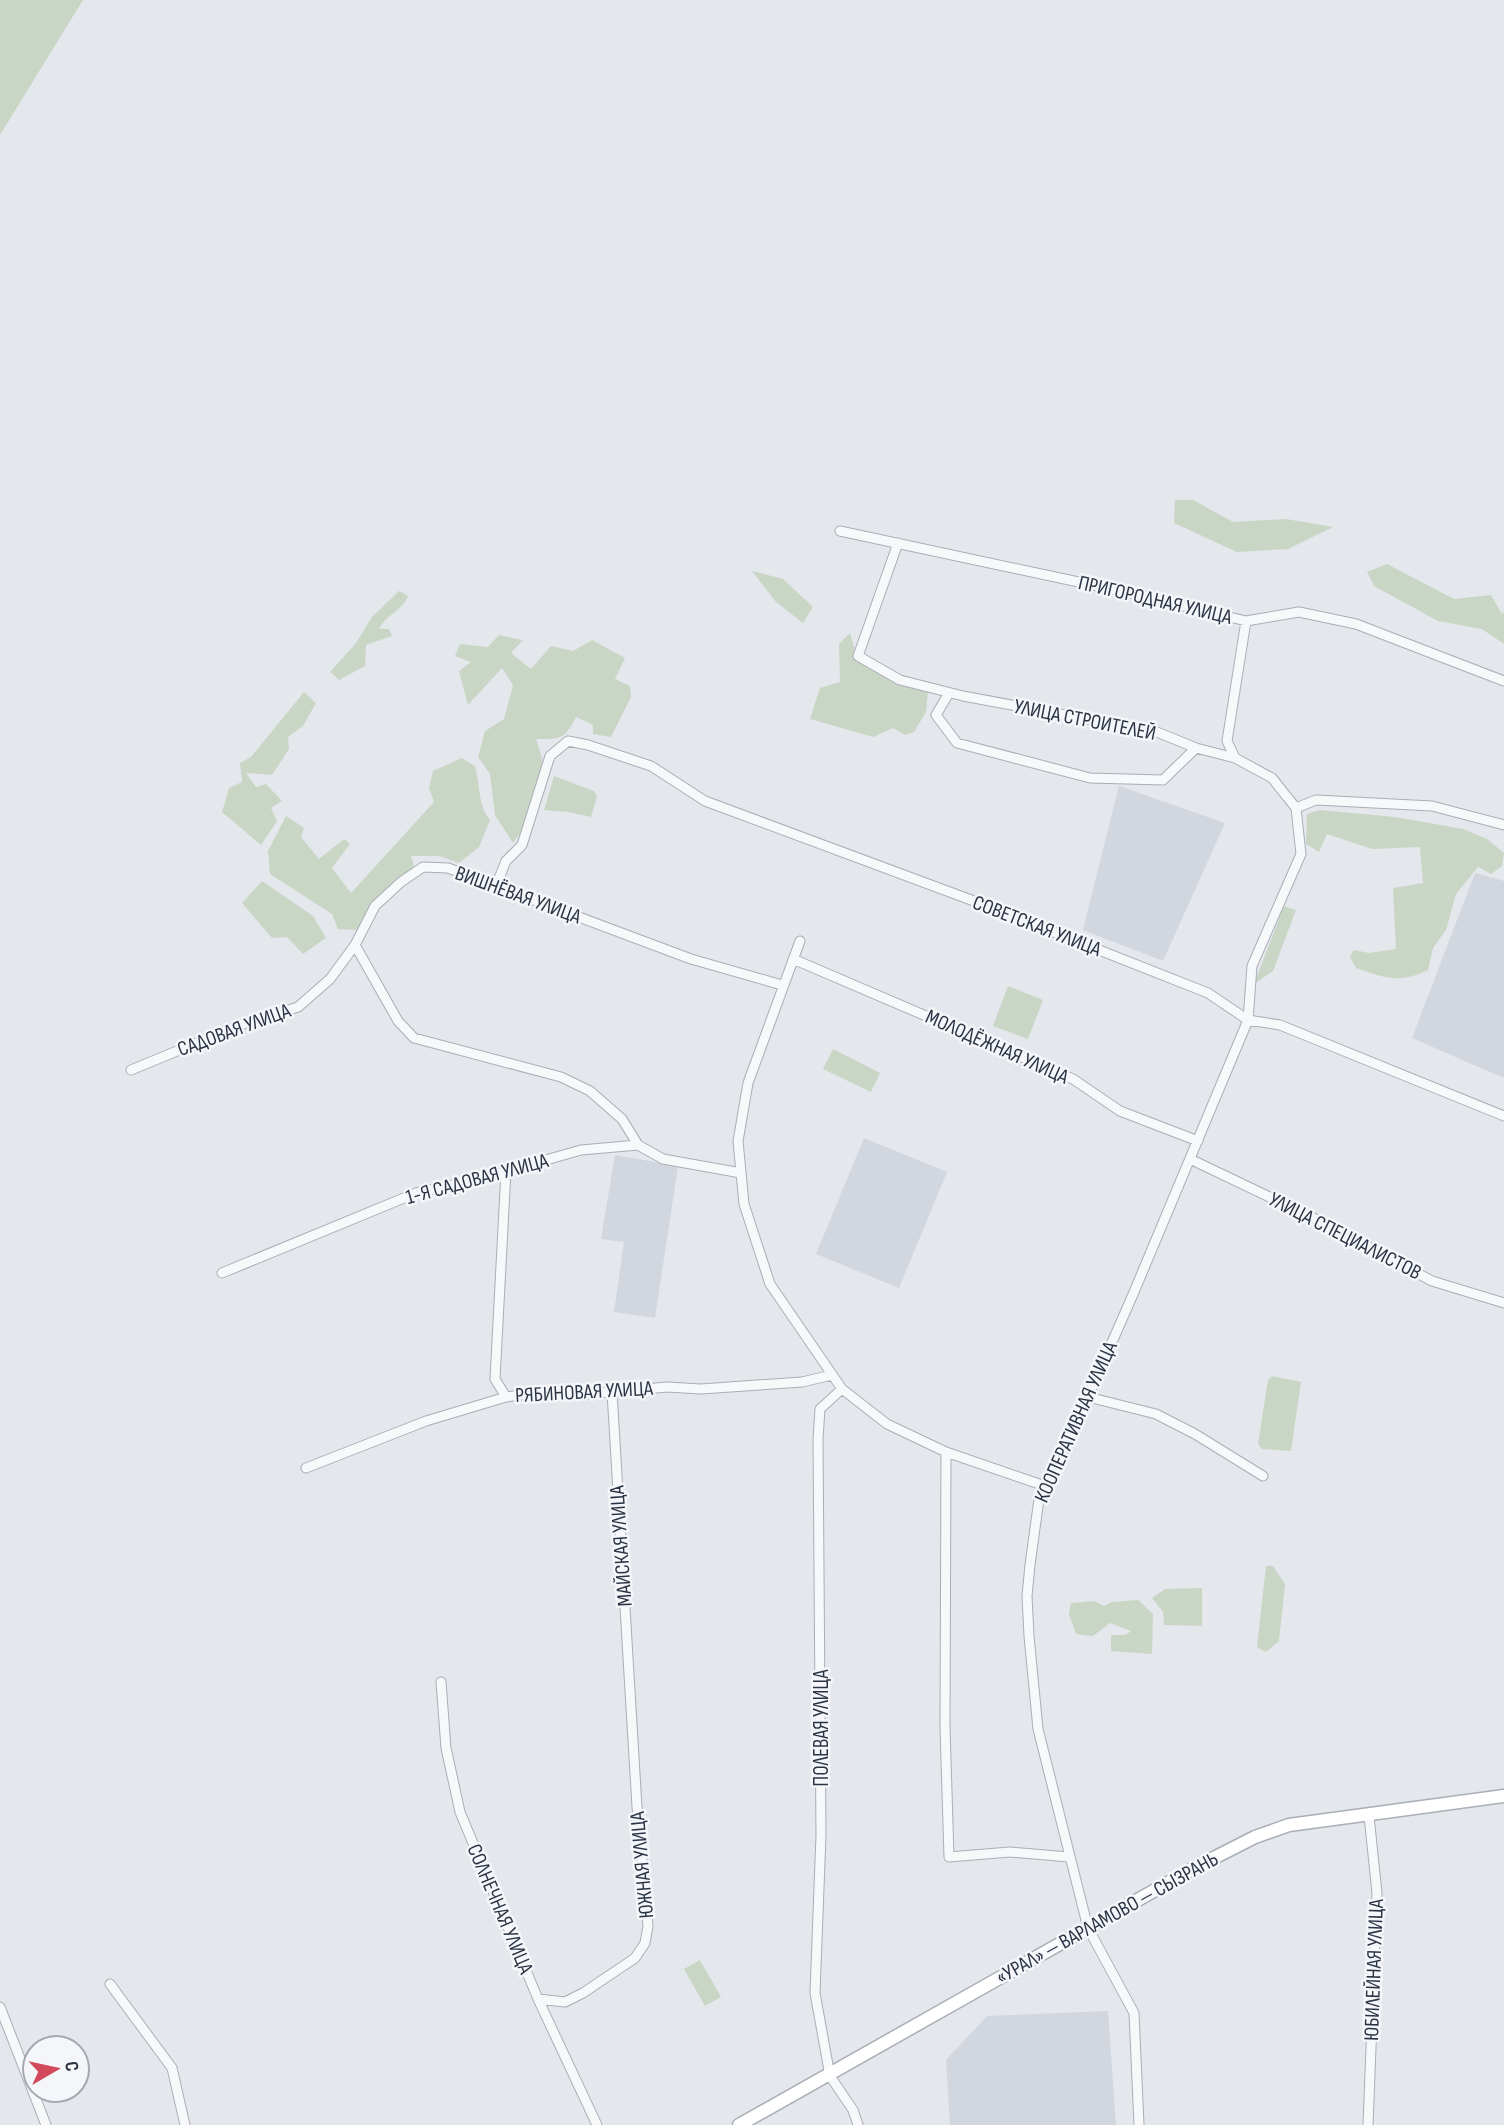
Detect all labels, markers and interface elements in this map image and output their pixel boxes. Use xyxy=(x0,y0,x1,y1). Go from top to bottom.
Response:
street label: ПРИГОРОДНАЯ УЛИЦА xyxy=(1076,570,1235,630)
street label: УЛИЦА СТРОИТЕЛЕЙ xyxy=(1012,694,1158,746)
street label: ВИШНЁВАЯ УЛИЦА xyxy=(452,861,585,930)
street label: СОВЕТСКАЯ УЛИЦА xyxy=(969,890,1106,962)
street label: САДОВАЯ УЛИЦА xyxy=(174,998,295,1062)
street label: МОЛОДЁЖНАЯ УЛИЦА xyxy=(922,1004,1073,1090)
street label: 1-Я САДОВАЯ УЛИЦА xyxy=(403,1148,552,1210)
street label: УЛИЦА СПЕЦИАЛИСТОВ xyxy=(1264,1187,1426,1285)
street label: КООПЕРАТИВНАЯ УЛИЦА xyxy=(1029,1337,1123,1507)
street label: РЯБИНОВАЯ УЛИЦА xyxy=(514,1376,655,1408)
street label: МАЙСКАЯ УЛИЦА xyxy=(604,1484,638,1607)
street label: ПОЛЕВАЯ УЛИЦА xyxy=(809,1669,834,1786)
street label: ЮЖНАЯ УЛИЦА xyxy=(625,1809,659,1920)
street label: СОЛНЕЧНАЯ УЛИЦА xyxy=(461,1840,539,1979)
street label: «УРАЛ» — ВАРЛАМОВО — СЫЗРАНЬ xyxy=(991,1846,1223,1990)
street label: ЮБИЛЕЙНАЯ УЛИЦА xyxy=(1359,1898,1389,2041)
north arrow xyxy=(21,2034,91,2104)
text: С xyxy=(59,2060,83,2073)

